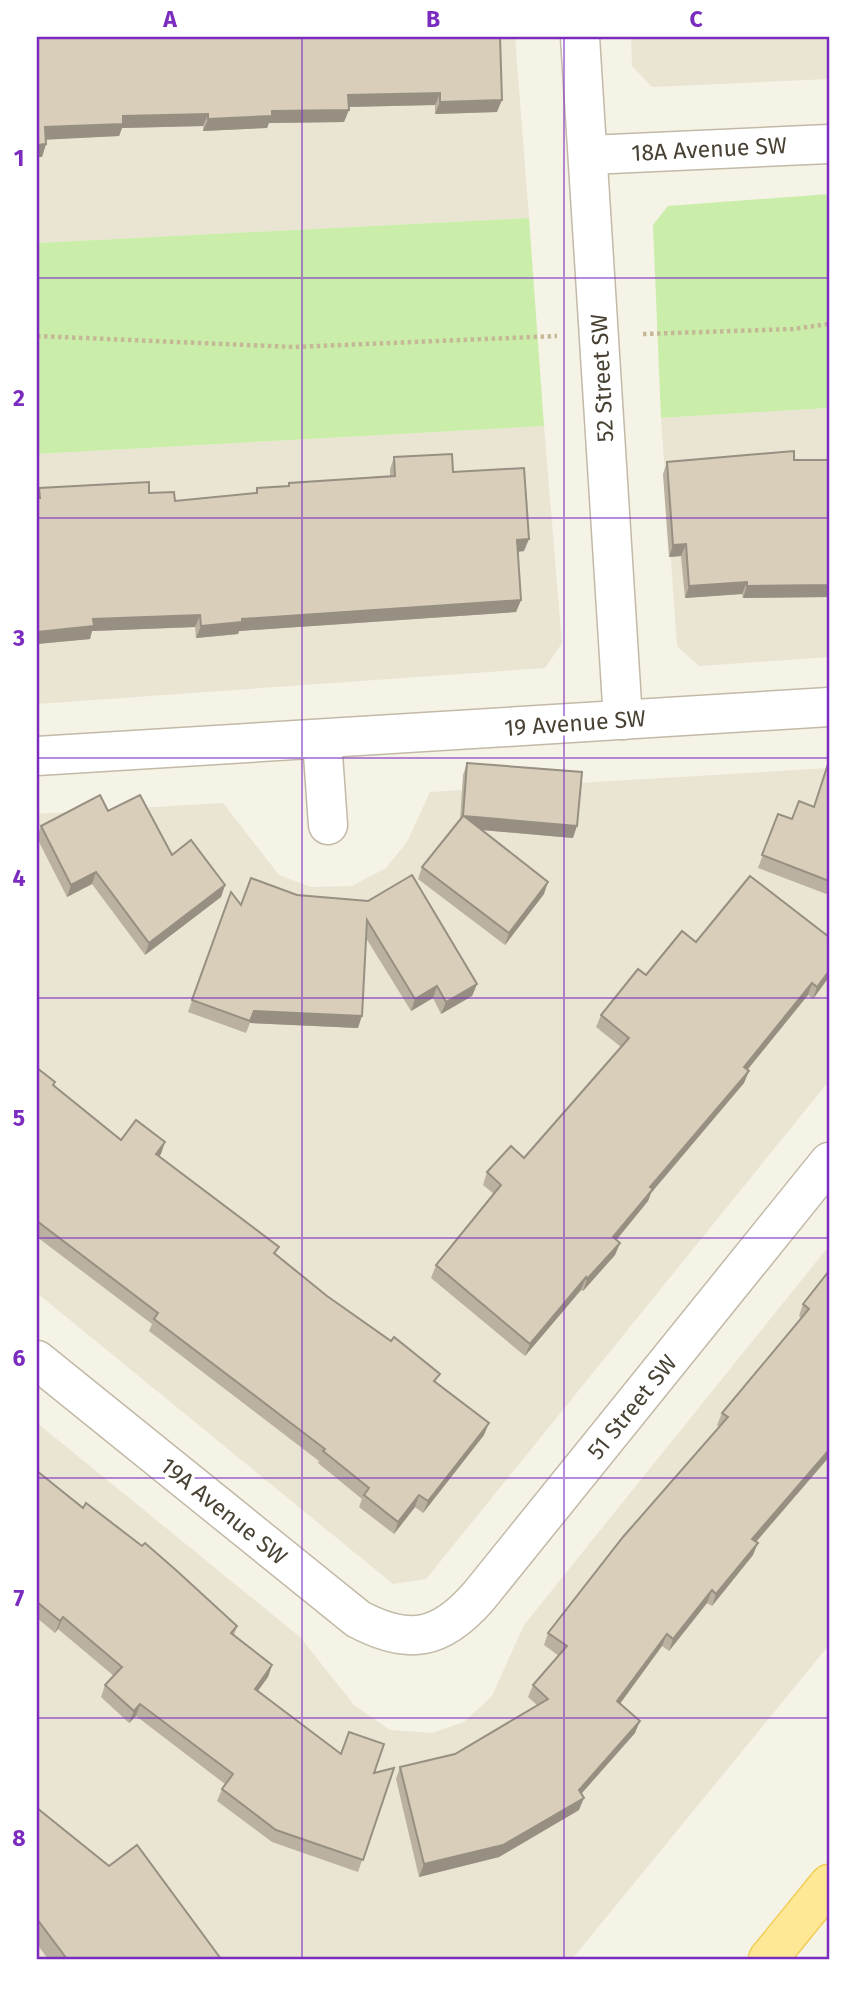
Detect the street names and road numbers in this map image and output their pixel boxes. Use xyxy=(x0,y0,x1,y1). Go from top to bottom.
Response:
street label: 18A Avenue SW xyxy=(631,131,787,167)
street label: 52 Street SW xyxy=(585,313,619,443)
street label: 19 Avenue SW xyxy=(503,704,647,742)
street label: 51 Street SW xyxy=(581,1349,683,1465)
street label: 19A Avenue SW xyxy=(155,1451,293,1571)

